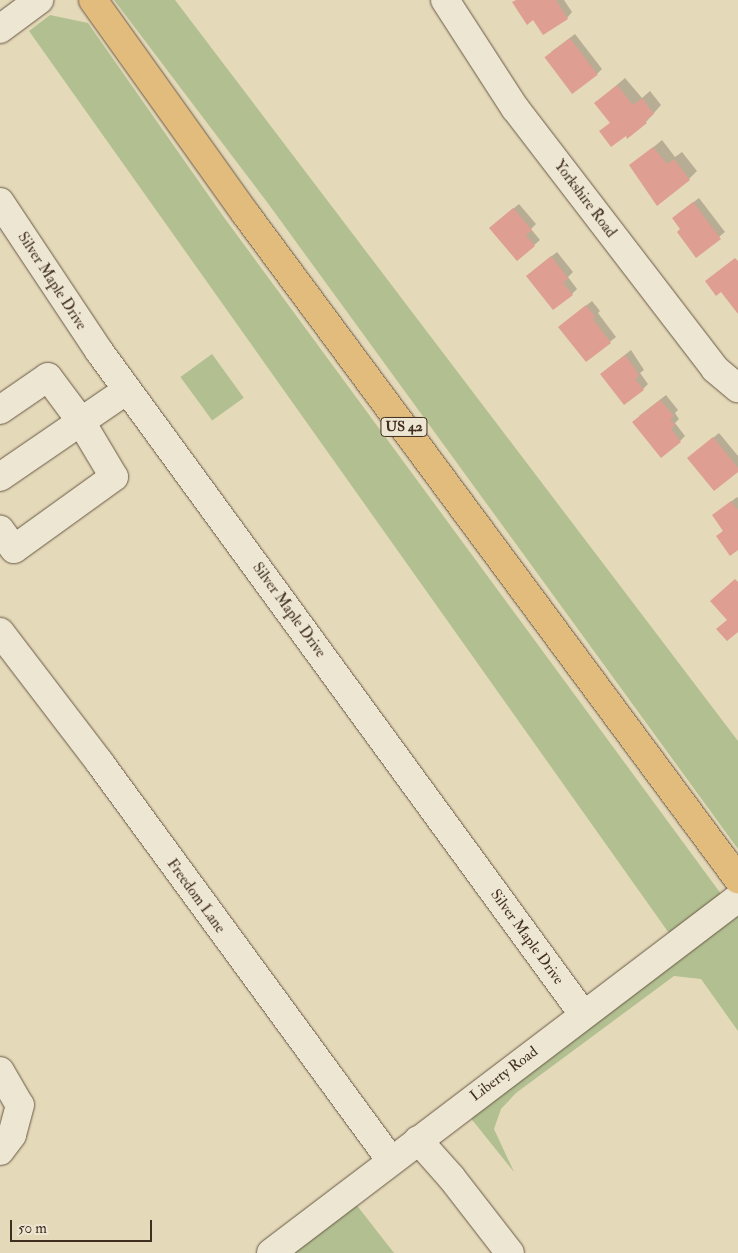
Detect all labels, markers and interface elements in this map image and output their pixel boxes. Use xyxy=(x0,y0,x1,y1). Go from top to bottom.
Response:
street label: Yorkshire Road xyxy=(550,157,620,241)
street label: Silver Maple Drive xyxy=(14,229,90,333)
road number: US 42 xyxy=(380,416,428,438)
street label: Silver Maple Drive xyxy=(248,559,330,661)
street label: Freedom Lane xyxy=(163,855,229,937)
street label: Silver Maple Drive xyxy=(486,886,568,988)
street label: Liberty Road xyxy=(467,1043,541,1105)
scale bar xyxy=(12,1210,155,1242)
text: 50 m xyxy=(18,1219,47,1238)

